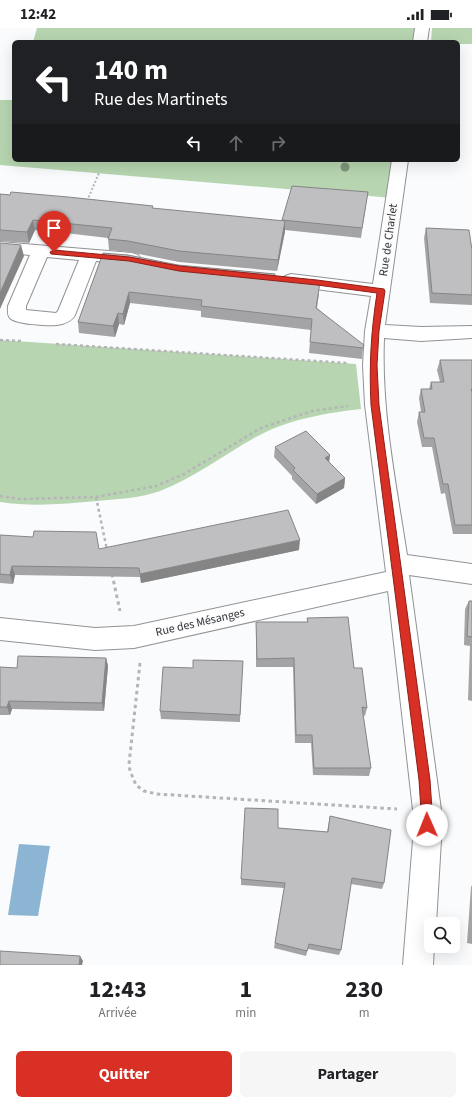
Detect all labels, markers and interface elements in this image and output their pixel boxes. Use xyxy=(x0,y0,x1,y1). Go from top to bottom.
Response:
text: 12:42 xyxy=(20,4,56,25)
text: 140 m xyxy=(94,50,168,90)
icon: left xyxy=(28,56,80,108)
text: Rue des Martinets xyxy=(94,87,228,112)
icon: left xyxy=(183,132,205,154)
icon: ahead xyxy=(225,132,247,154)
icon: right xyxy=(267,132,289,154)
street label: Rue de Charlet xyxy=(375,203,402,278)
pin xyxy=(37,211,71,252)
icon: arrive xyxy=(43,217,65,239)
street label: Rue des Mésanges xyxy=(154,604,246,641)
position arrow xyxy=(406,804,448,846)
map controls xyxy=(424,917,460,953)
button: search xyxy=(424,917,460,953)
text: 12:43 xyxy=(89,972,147,1007)
text: 1 xyxy=(240,972,252,1007)
text: 230 xyxy=(345,972,383,1007)
text: Arrivée xyxy=(99,1004,137,1022)
text: min xyxy=(235,1004,256,1022)
text: m xyxy=(359,1004,370,1022)
button: Quitter xyxy=(16,1051,232,1097)
button: Partager xyxy=(240,1051,456,1097)

